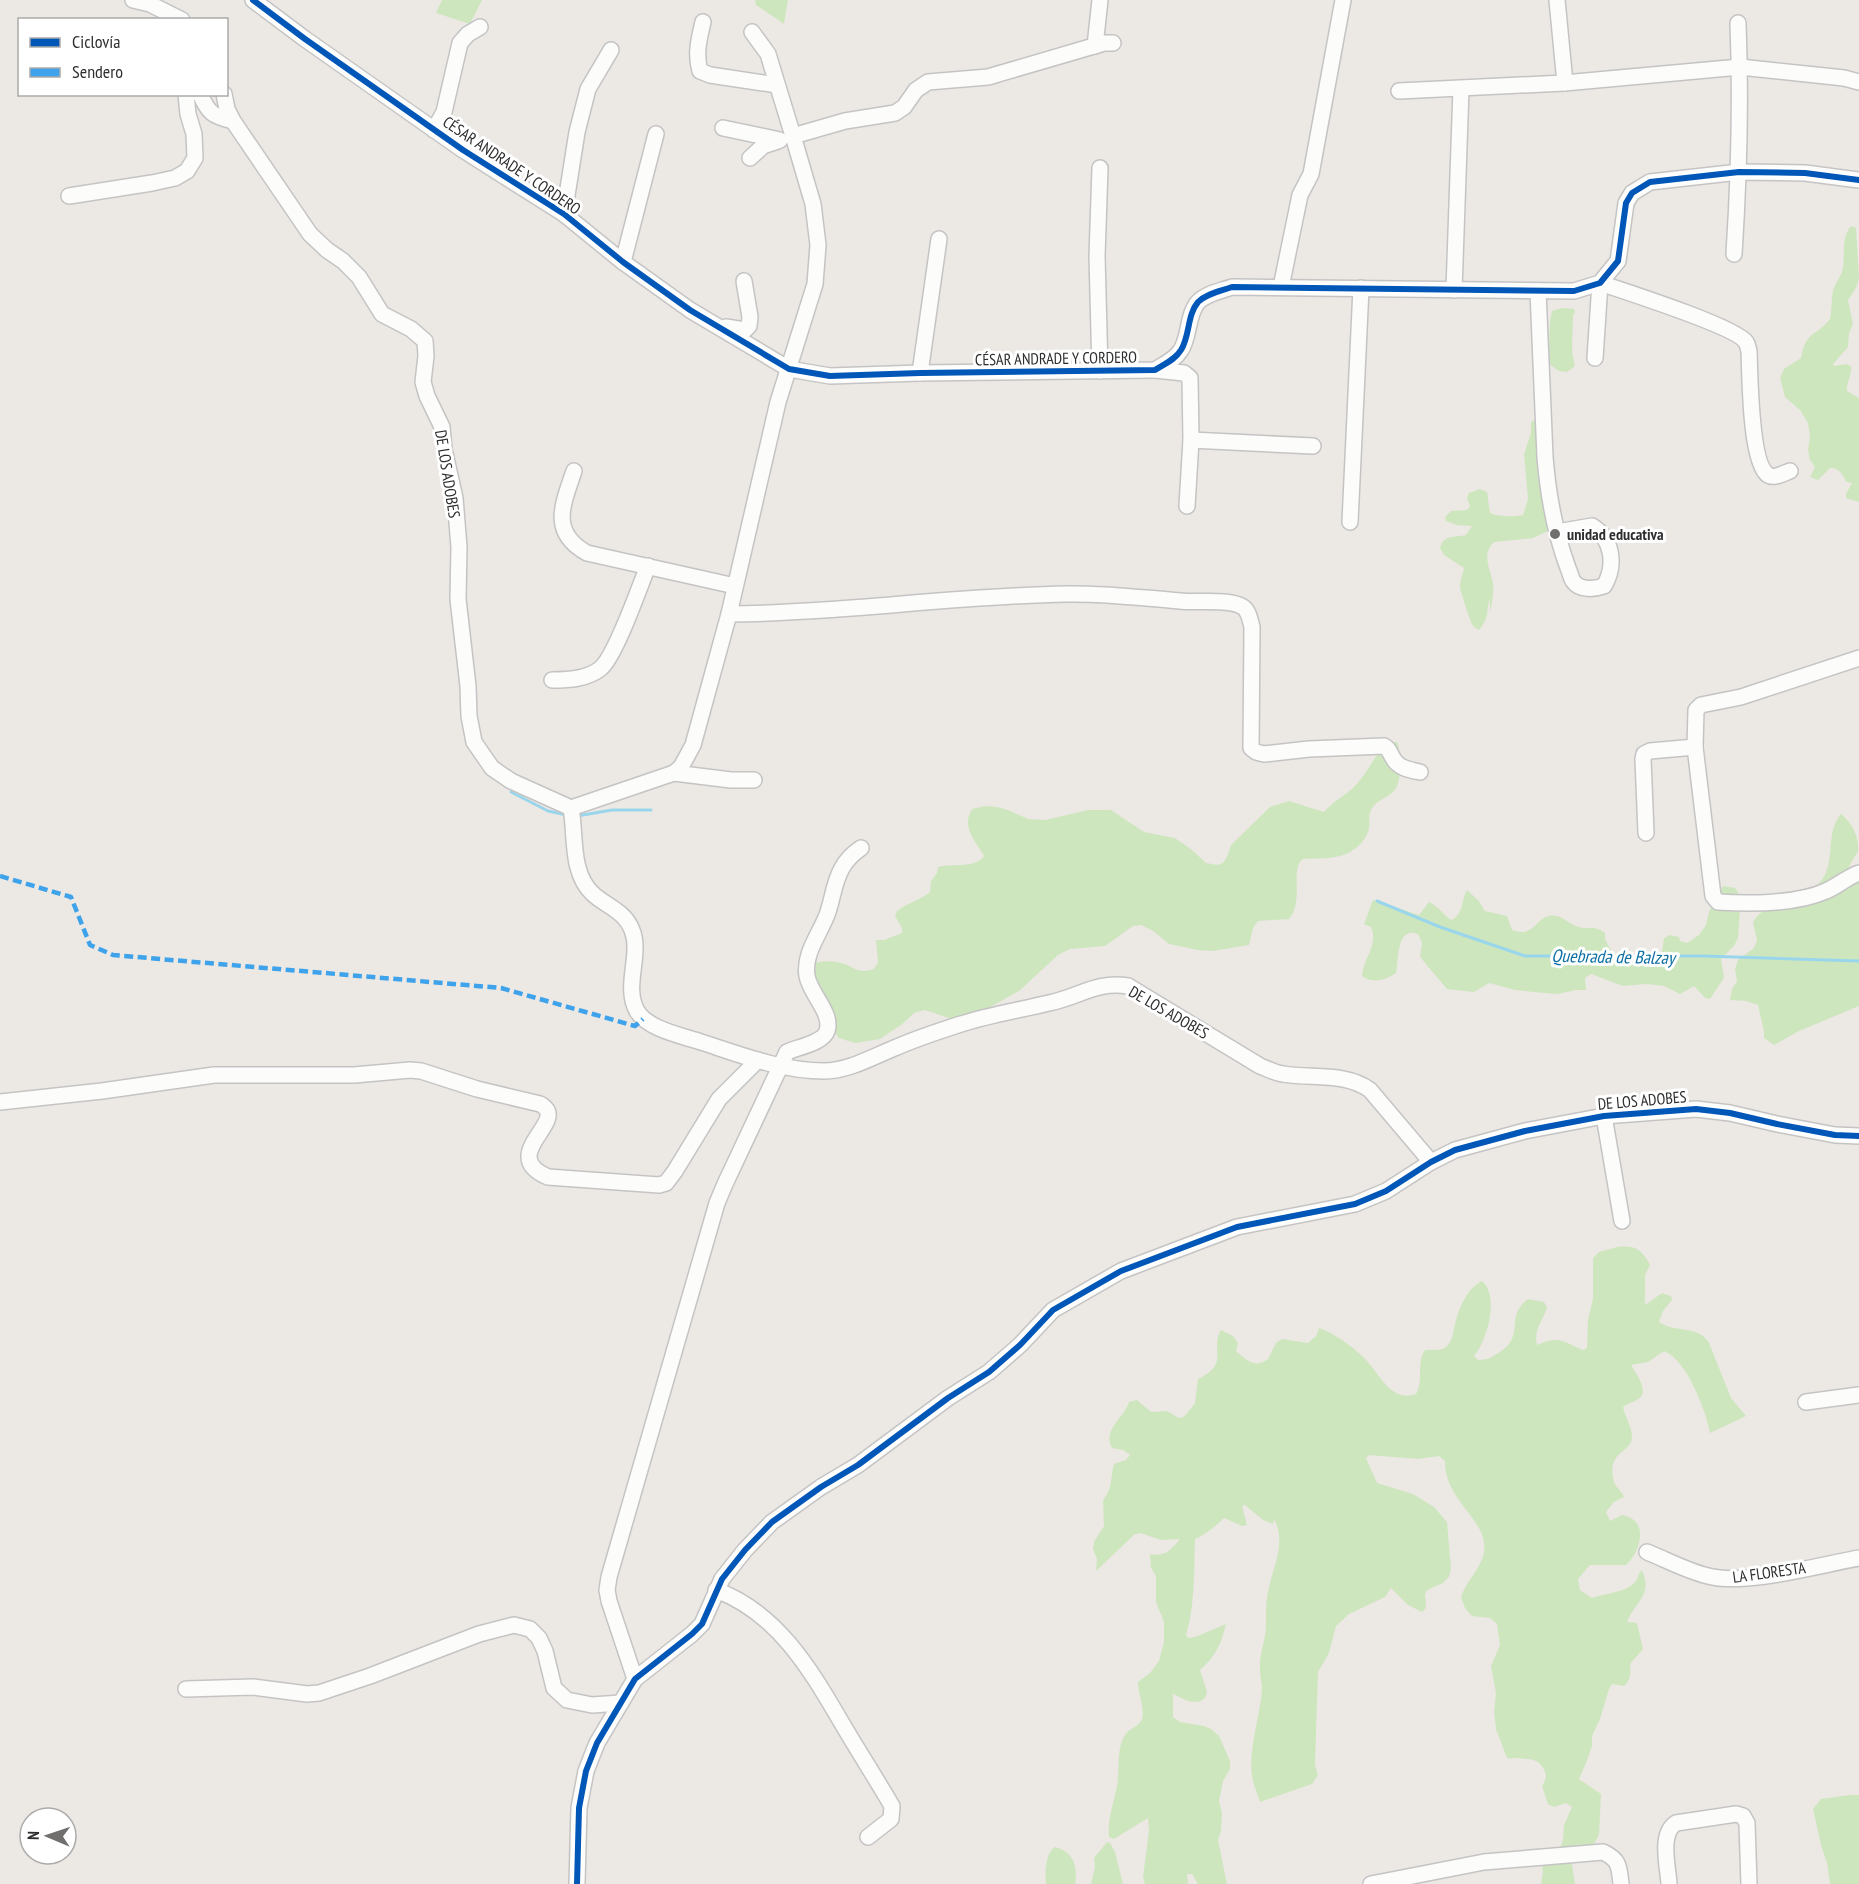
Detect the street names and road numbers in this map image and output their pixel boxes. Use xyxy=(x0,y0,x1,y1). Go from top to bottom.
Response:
street label: CÉSAR ANDRADE Y CORDERO xyxy=(439,111,585,219)
street label: CÉSAR ANDRADE Y CORDERO xyxy=(975,347,1137,369)
street label: DE LOS ADOBES xyxy=(431,428,465,520)
street label: DE LOS ADOBES xyxy=(1125,981,1213,1043)
street label: DE LOS ADOBES xyxy=(1597,1086,1687,1114)
street label: LA FLORESTA xyxy=(1731,1557,1807,1587)

